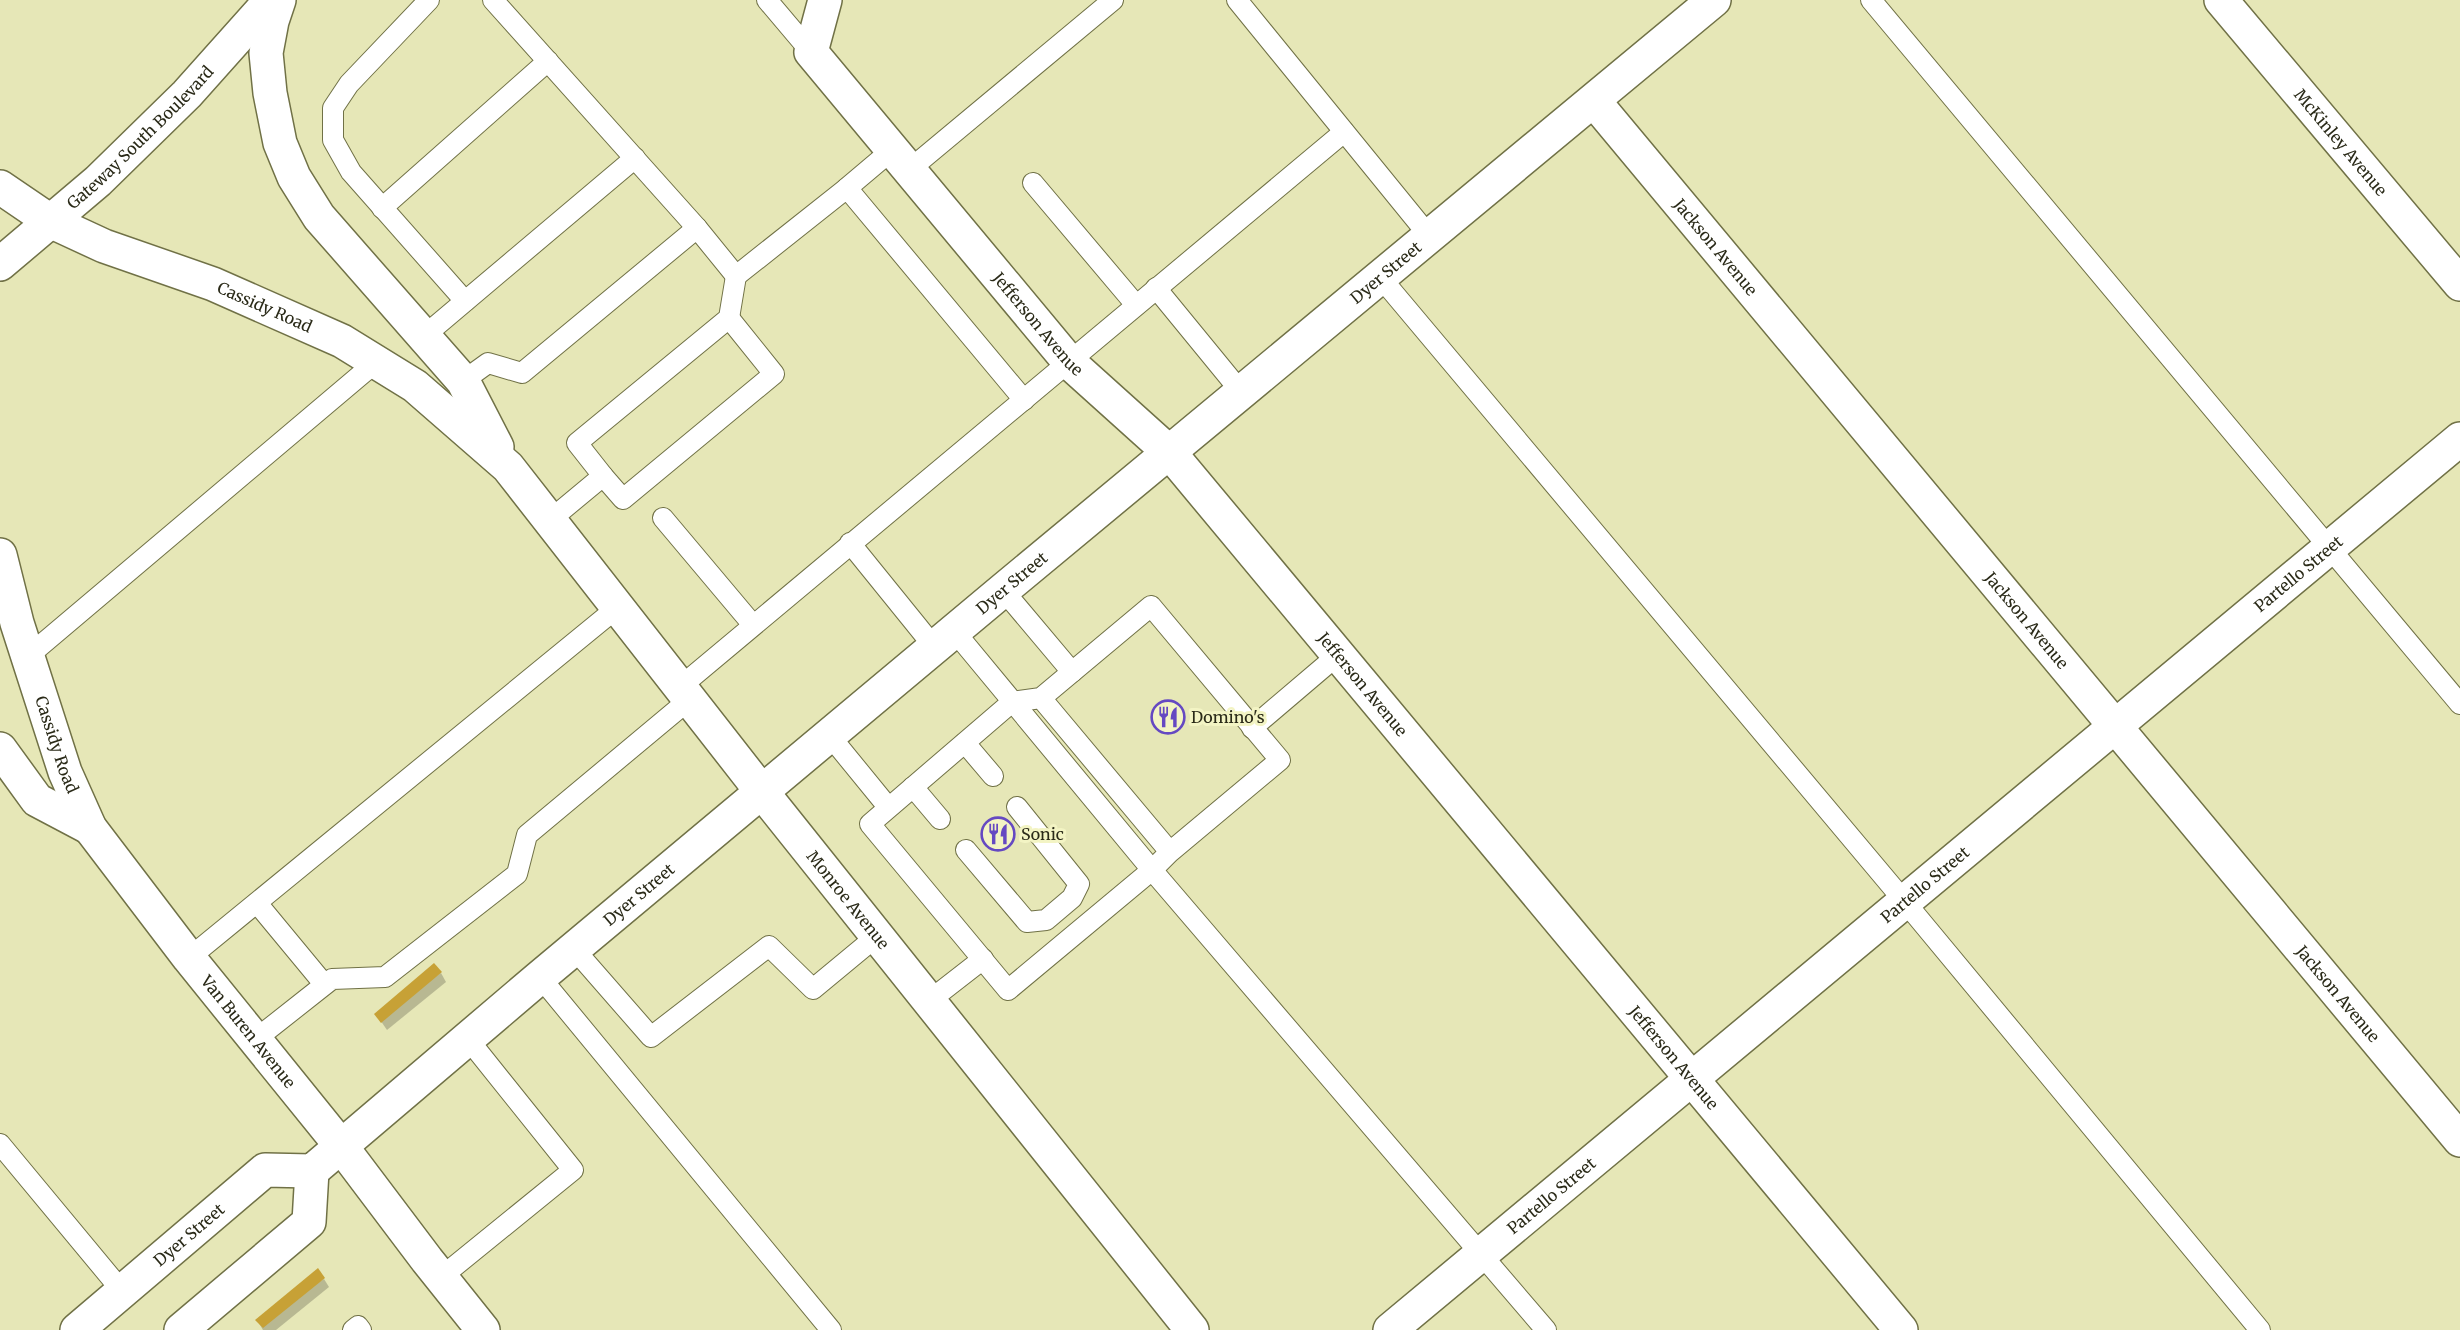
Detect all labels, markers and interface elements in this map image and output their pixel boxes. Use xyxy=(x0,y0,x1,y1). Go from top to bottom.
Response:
street label: Gateway South Boulevard xyxy=(63,61,218,213)
street label: McKinley Avenue xyxy=(2290,85,2391,200)
street label: Jackson Avenue xyxy=(1669,194,1762,299)
street label: Dyer Street xyxy=(1346,237,1426,308)
street label: Jefferson Avenue xyxy=(988,267,1087,380)
street label: Cassidy Road xyxy=(214,277,316,337)
street label: Partello Street xyxy=(2250,531,2347,616)
street label: Dyer Street xyxy=(972,547,1052,618)
street label: Jackson Avenue xyxy=(1980,567,2073,673)
street label: Jefferson Avenue xyxy=(1313,627,1412,740)
street label: Cassidy Road xyxy=(31,693,83,797)
restaurant icon: Domino's xyxy=(1150,699,1186,735)
place label: Domino's xyxy=(1191,707,1265,727)
restaurant icon: Sonic xyxy=(980,816,1016,852)
place label: Sonic xyxy=(1021,824,1064,844)
street label: Partello Street xyxy=(1877,842,1974,927)
street label: Monroe Avenue xyxy=(803,846,894,953)
street label: Dyer Street xyxy=(599,858,679,930)
street label: Jackson Avenue xyxy=(2291,940,2384,1046)
street label: Van Buren Avenue xyxy=(196,970,300,1092)
street label: Jefferson Avenue xyxy=(1624,1001,1723,1113)
street label: Partello Street xyxy=(1503,1153,1600,1238)
street label: Dyer Street xyxy=(149,1199,229,1270)

